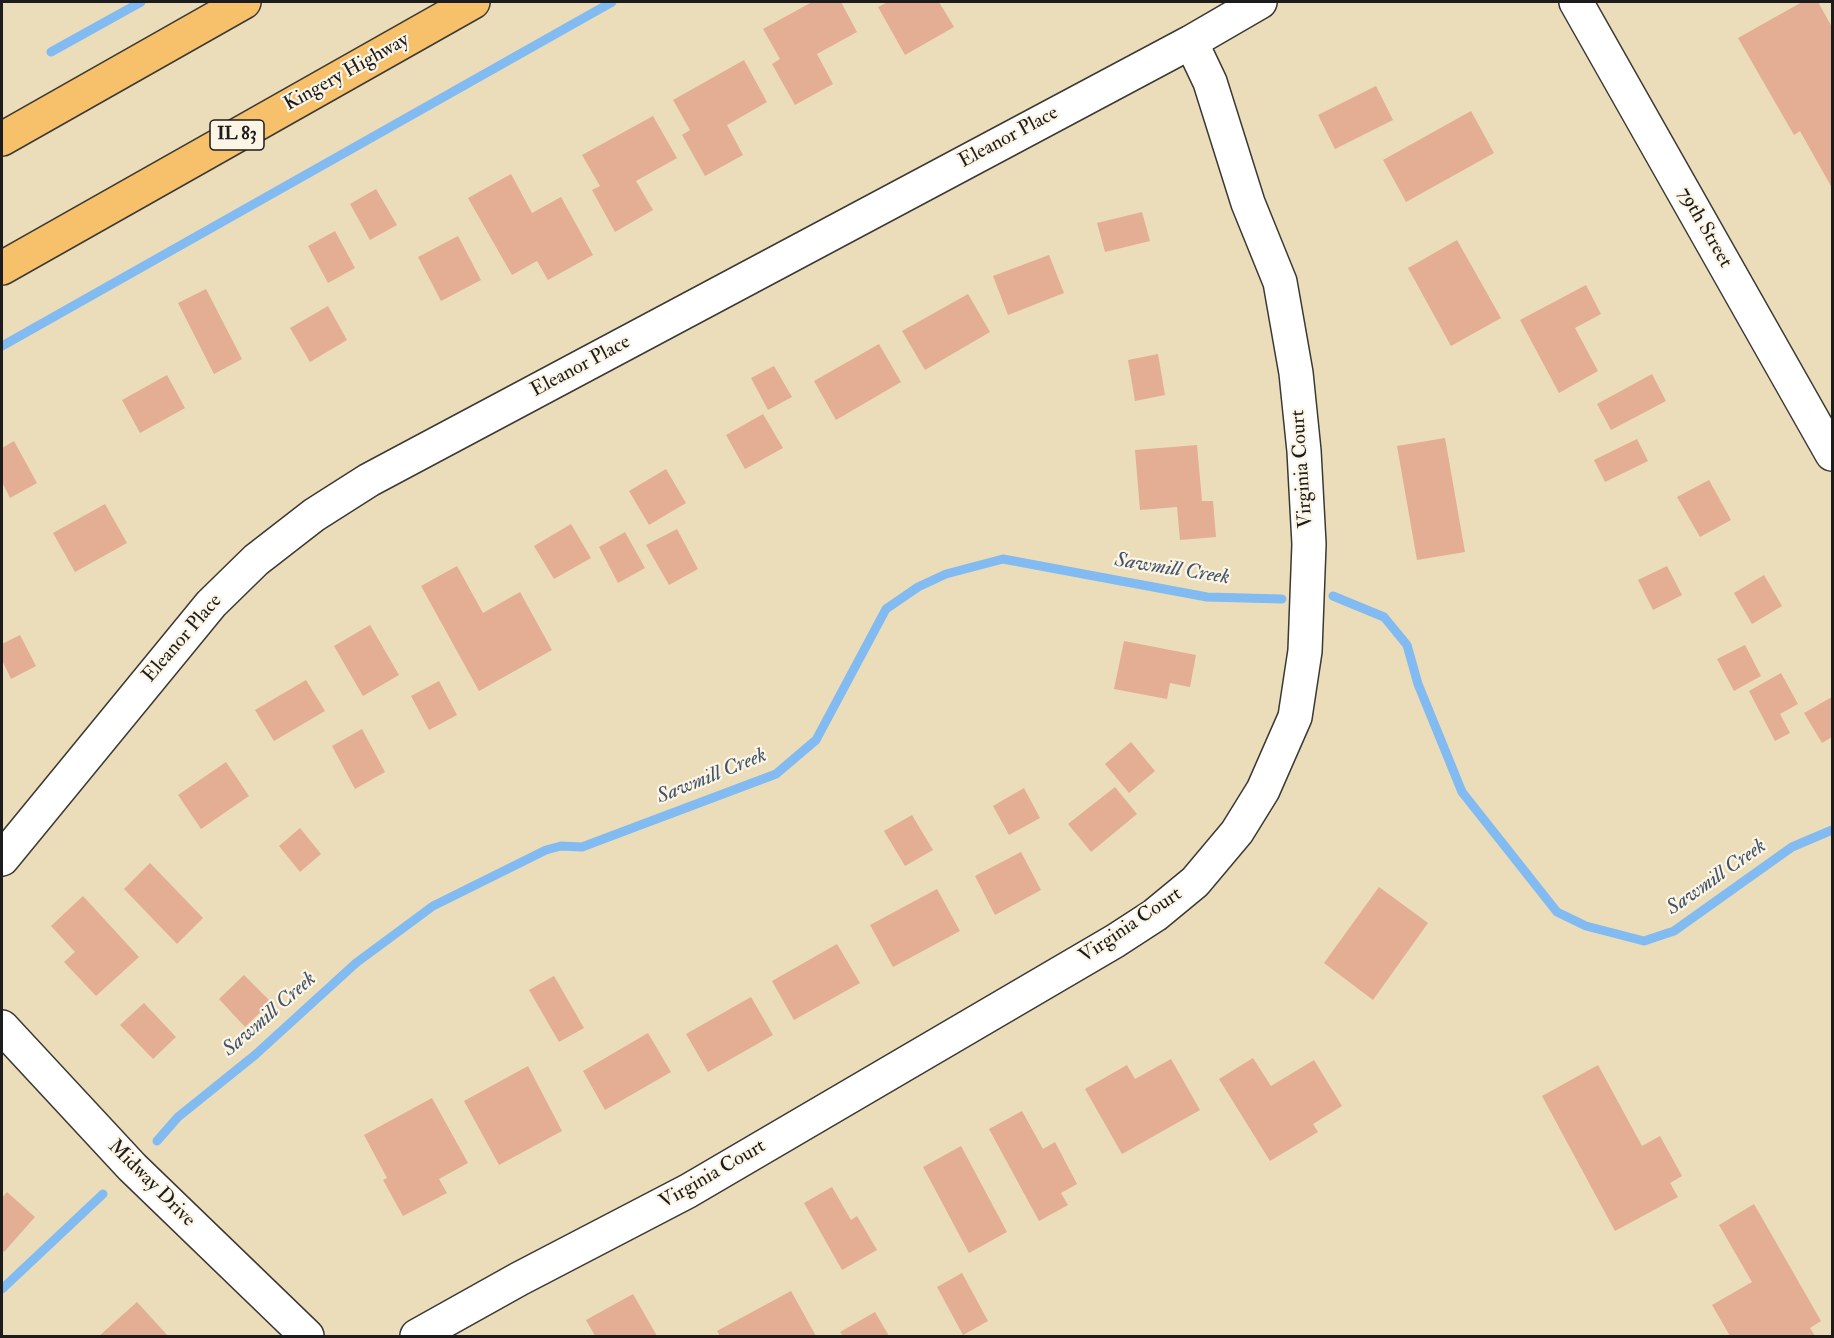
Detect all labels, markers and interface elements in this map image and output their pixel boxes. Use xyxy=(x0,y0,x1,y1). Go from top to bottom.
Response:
street label: Kingery Highway xyxy=(280,29,414,117)
street label: Eleanor Place xyxy=(955,102,1063,174)
road number: IL 83 xyxy=(210,120,264,150)
street label: 79th Street xyxy=(1671,184,1737,272)
street label: Eleanor Place xyxy=(527,331,635,403)
street label: Virginia Court xyxy=(1287,409,1319,529)
water label: Sawmill Creek xyxy=(1113,548,1231,592)
street label: Eleanor Place xyxy=(138,590,228,688)
water label: Sawmill Creek xyxy=(654,744,770,810)
water label: Sawmill Creek xyxy=(1662,834,1772,922)
street label: Virginia Court xyxy=(1075,883,1187,969)
water label: Sawmill Creek xyxy=(218,967,322,1063)
street label: Midway Drive xyxy=(102,1135,200,1233)
street label: Virginia Court xyxy=(656,1135,770,1215)

